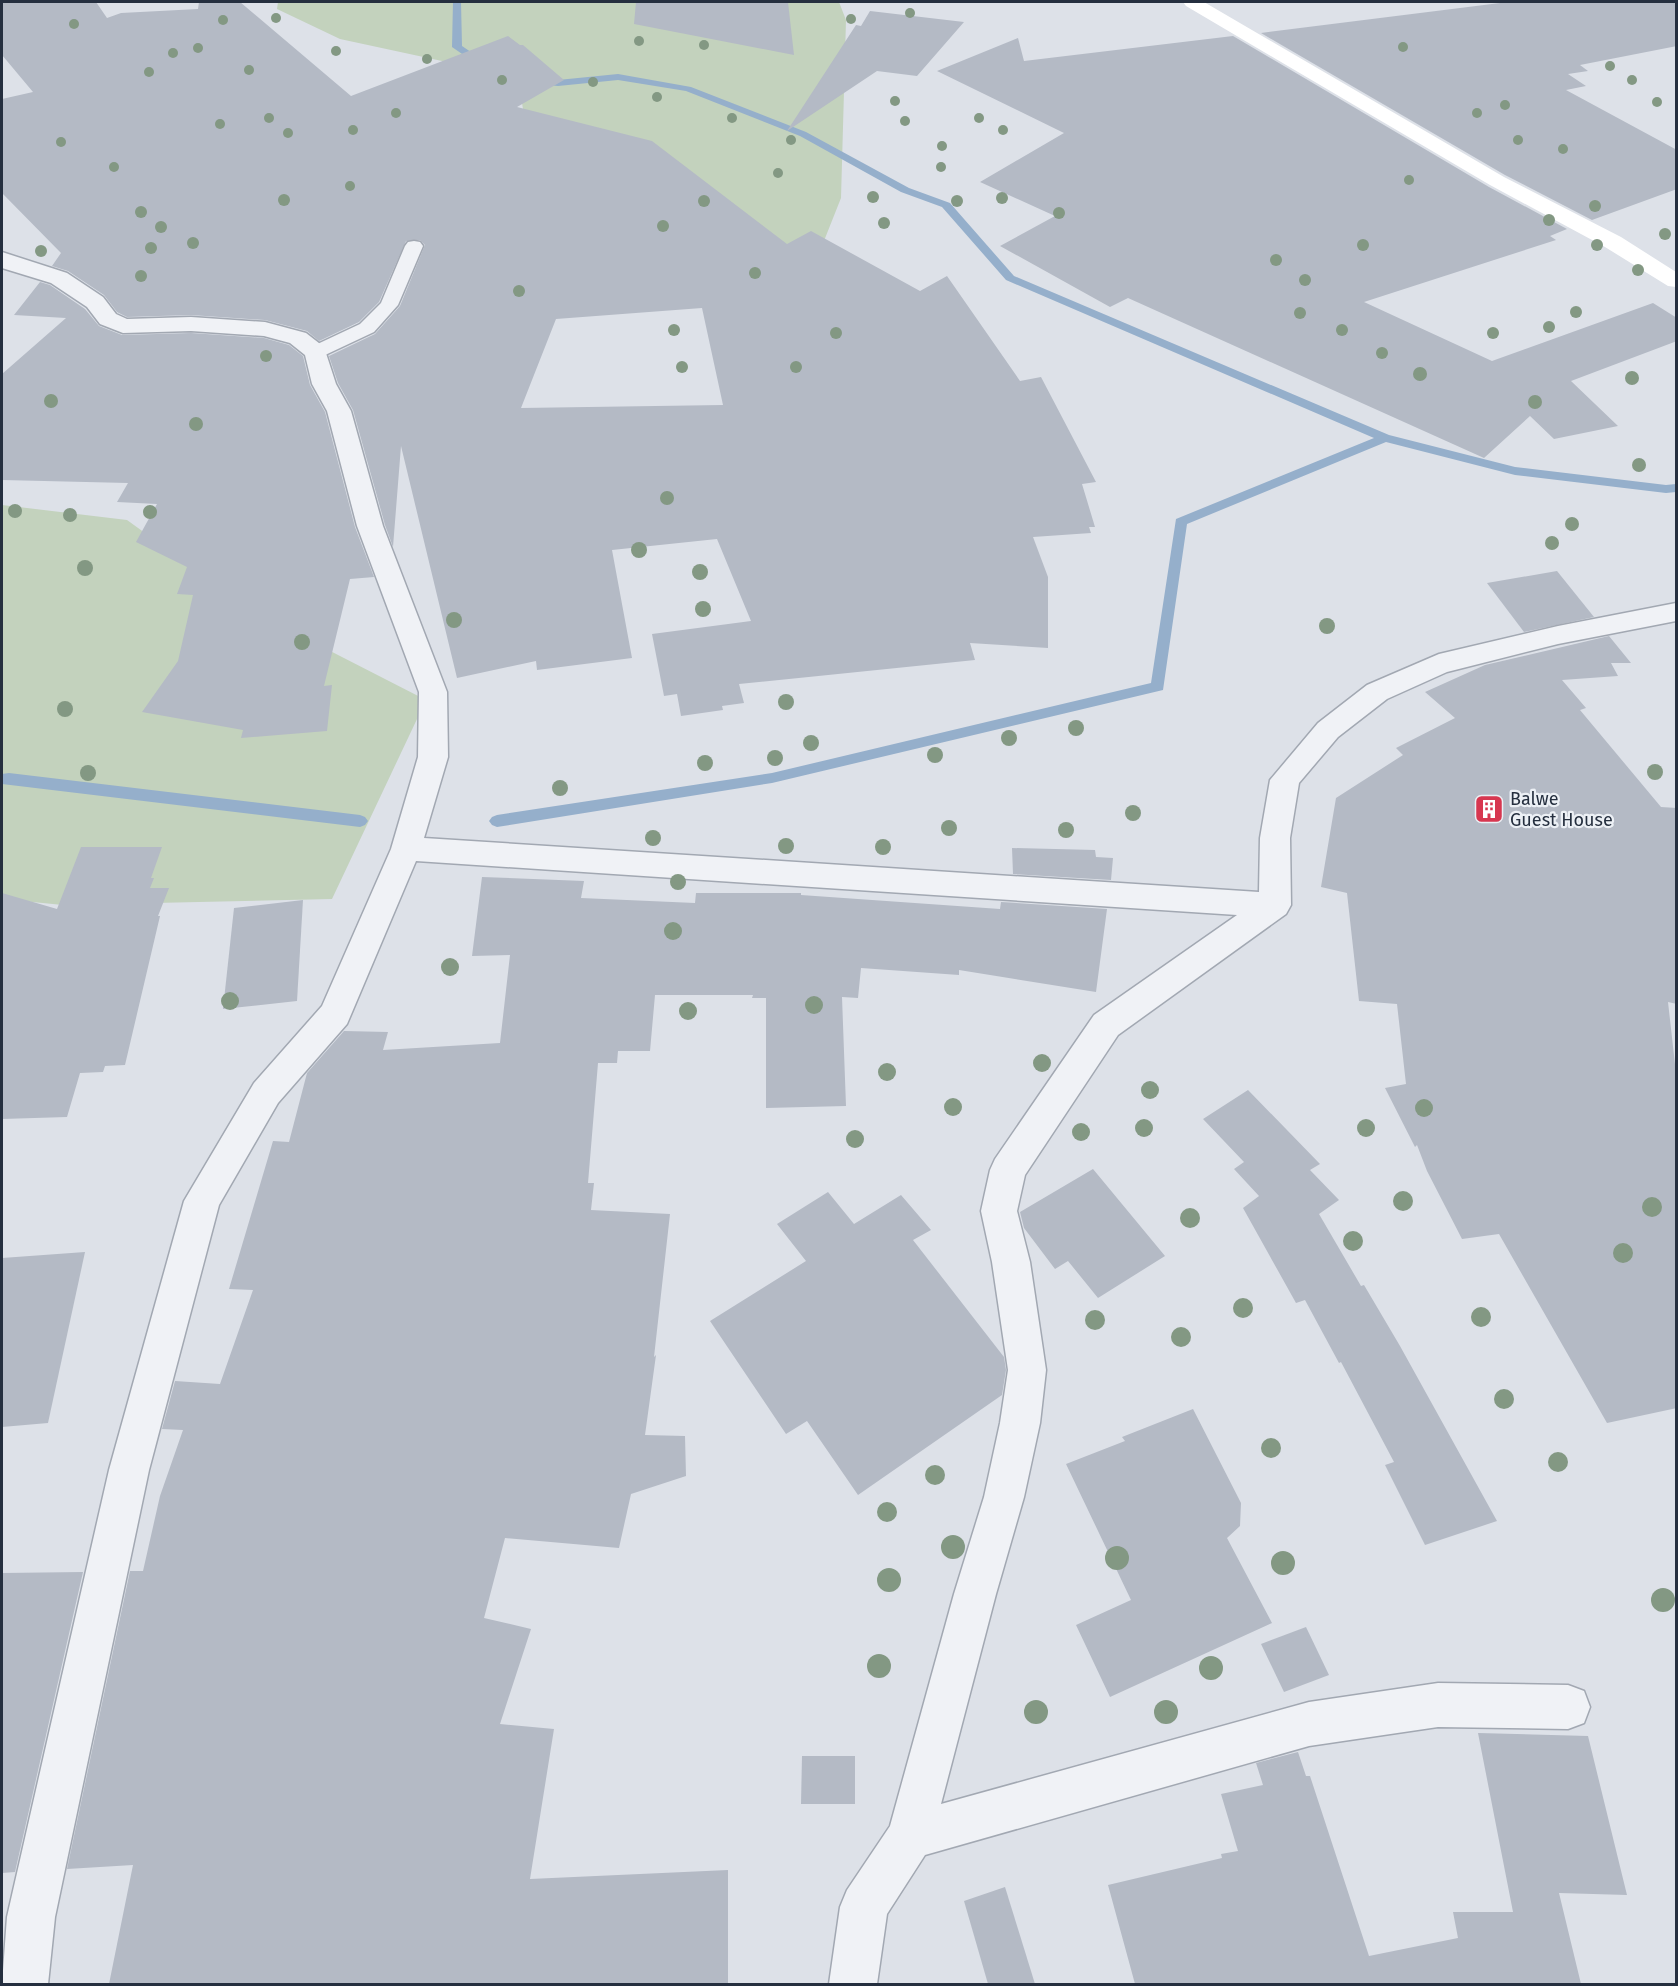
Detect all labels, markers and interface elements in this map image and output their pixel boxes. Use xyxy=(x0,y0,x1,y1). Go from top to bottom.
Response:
place label: Balwe Guest House xyxy=(1510,788,1613,831)
building icon: Balwe Guest House xyxy=(1473,793,1505,825)

